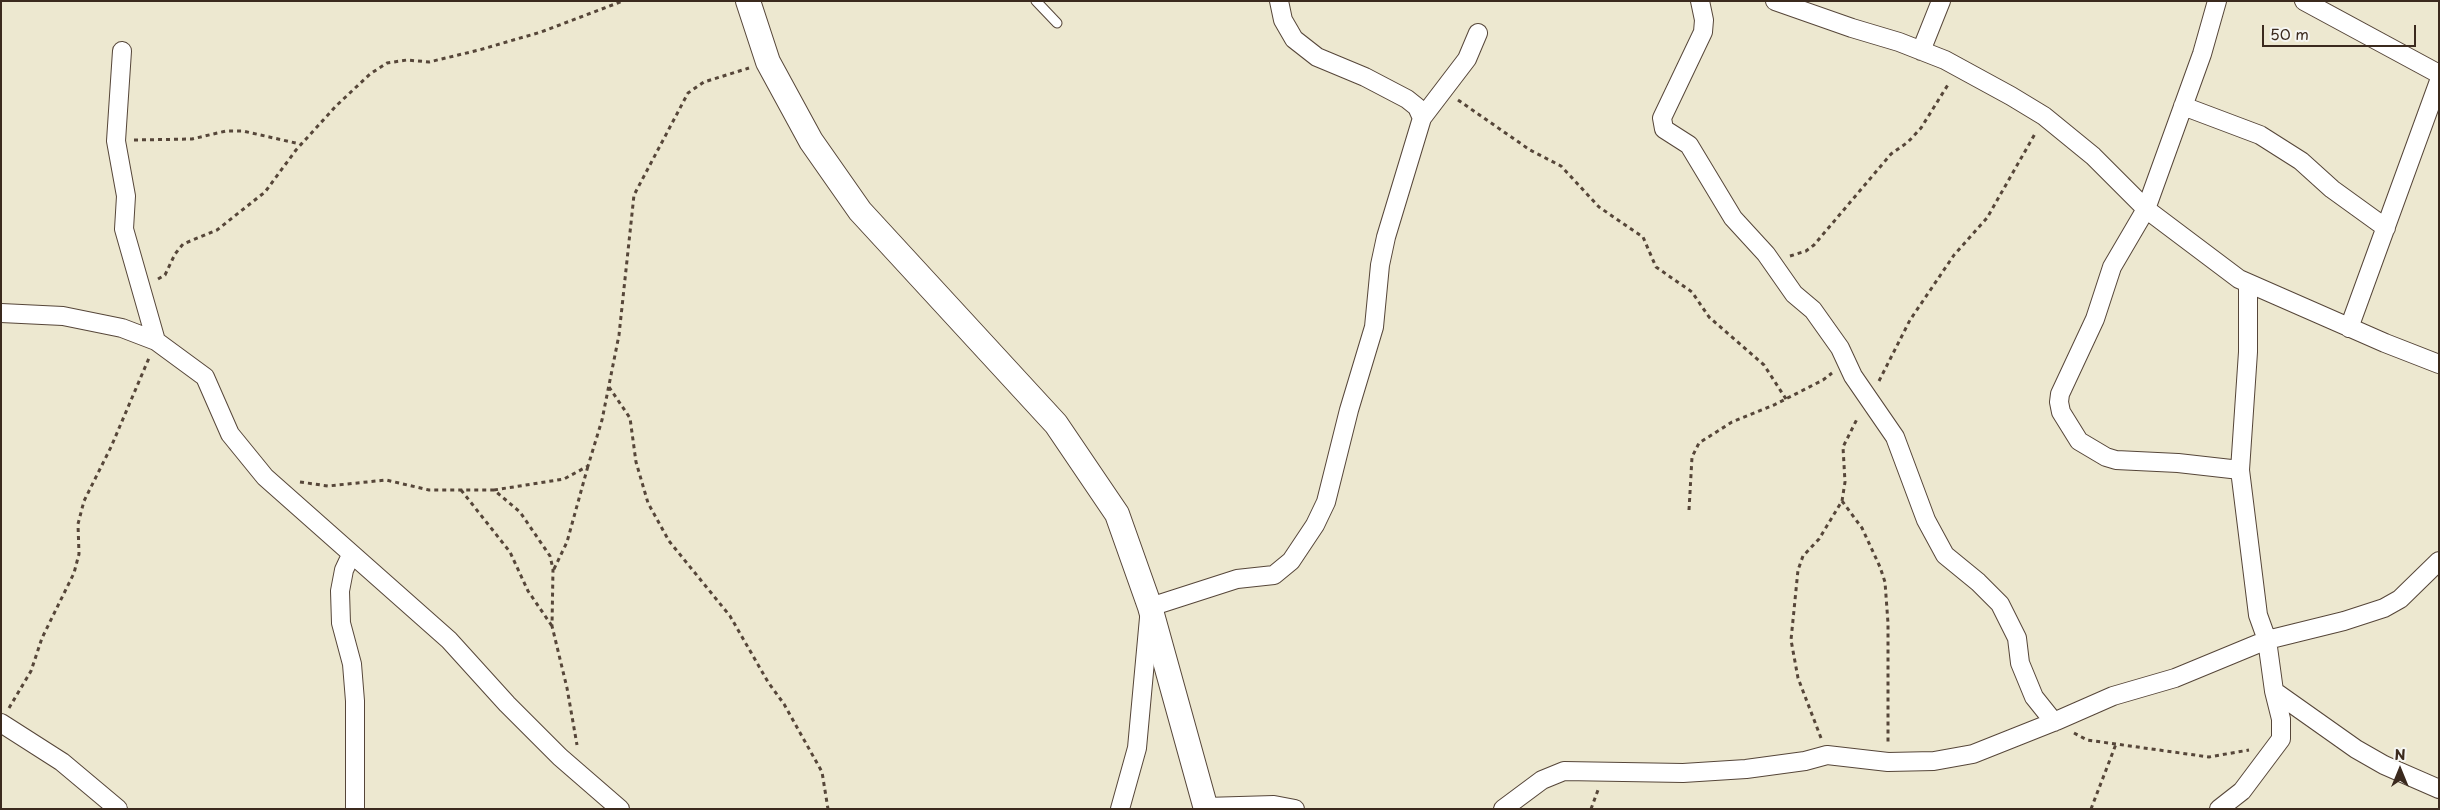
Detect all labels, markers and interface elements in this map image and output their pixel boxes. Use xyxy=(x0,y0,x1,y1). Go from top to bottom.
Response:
scale bar xyxy=(2265,15,2419,47)
text: 50 m xyxy=(2270,22,2309,45)
text: N xyxy=(2394,744,2406,765)
north arrow xyxy=(2375,745,2425,795)

